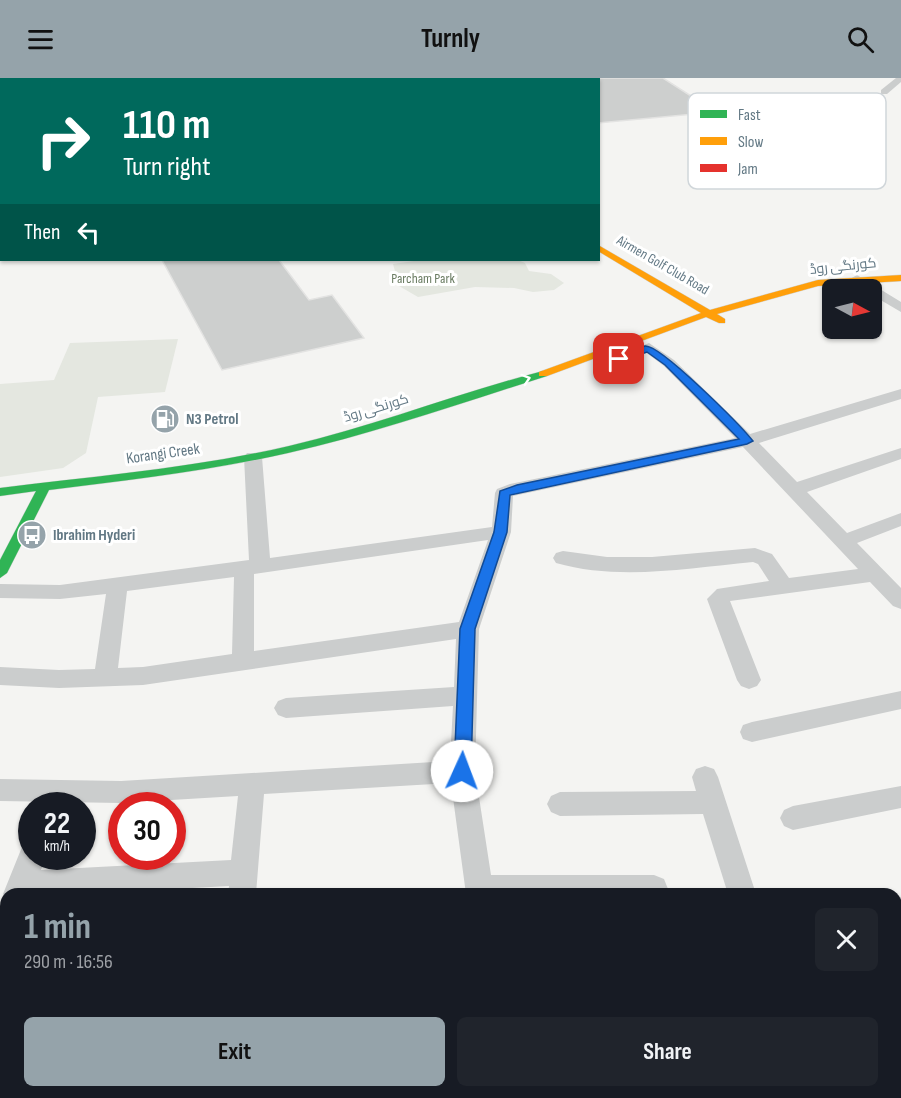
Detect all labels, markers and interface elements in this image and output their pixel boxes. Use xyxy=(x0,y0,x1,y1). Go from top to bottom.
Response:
icon: menu xyxy=(24,23,57,56)
text: Turnly xyxy=(421,23,480,55)
icon: search xyxy=(844,23,877,56)
legend xyxy=(688,93,886,189)
text: 110 m xyxy=(123,100,210,151)
icon: right xyxy=(24,102,102,180)
text: Fast xyxy=(738,106,761,125)
text: Slow xyxy=(738,133,763,152)
text: Turn right xyxy=(123,151,210,183)
text: Jam xyxy=(737,160,758,179)
icon: left xyxy=(72,216,105,249)
text: Then xyxy=(24,219,60,246)
street label: Airmen Golf Club Road xyxy=(613,231,712,298)
street label: کورنگی روڈ xyxy=(809,254,877,278)
park label: Parcham Park xyxy=(391,270,455,287)
north arrow xyxy=(822,279,882,339)
map controls xyxy=(822,279,882,339)
pin xyxy=(593,333,644,384)
icon: arrive xyxy=(602,342,635,375)
one-way arrow xyxy=(520,374,531,386)
street label: کورنگی روڈ xyxy=(342,390,410,426)
fuel station icon: N3 Petrol xyxy=(149,403,181,435)
place label: N3 Petrol xyxy=(186,410,239,429)
street label: Korangi Creek xyxy=(125,439,201,469)
bus stop icon: Ibrahim Hyderi xyxy=(16,519,48,551)
place label: Ibrahim Hyderi xyxy=(53,526,135,545)
position arrow xyxy=(430,739,494,803)
speed limit sign: 30 xyxy=(108,792,186,870)
text: 22 xyxy=(44,806,70,842)
text: km/h xyxy=(44,837,70,856)
text: 1 min xyxy=(24,906,91,949)
button: close xyxy=(815,908,878,971)
text: 290 m · 16:56 xyxy=(24,950,113,974)
button: Exit xyxy=(24,1017,445,1086)
button: Share xyxy=(457,1017,878,1086)

